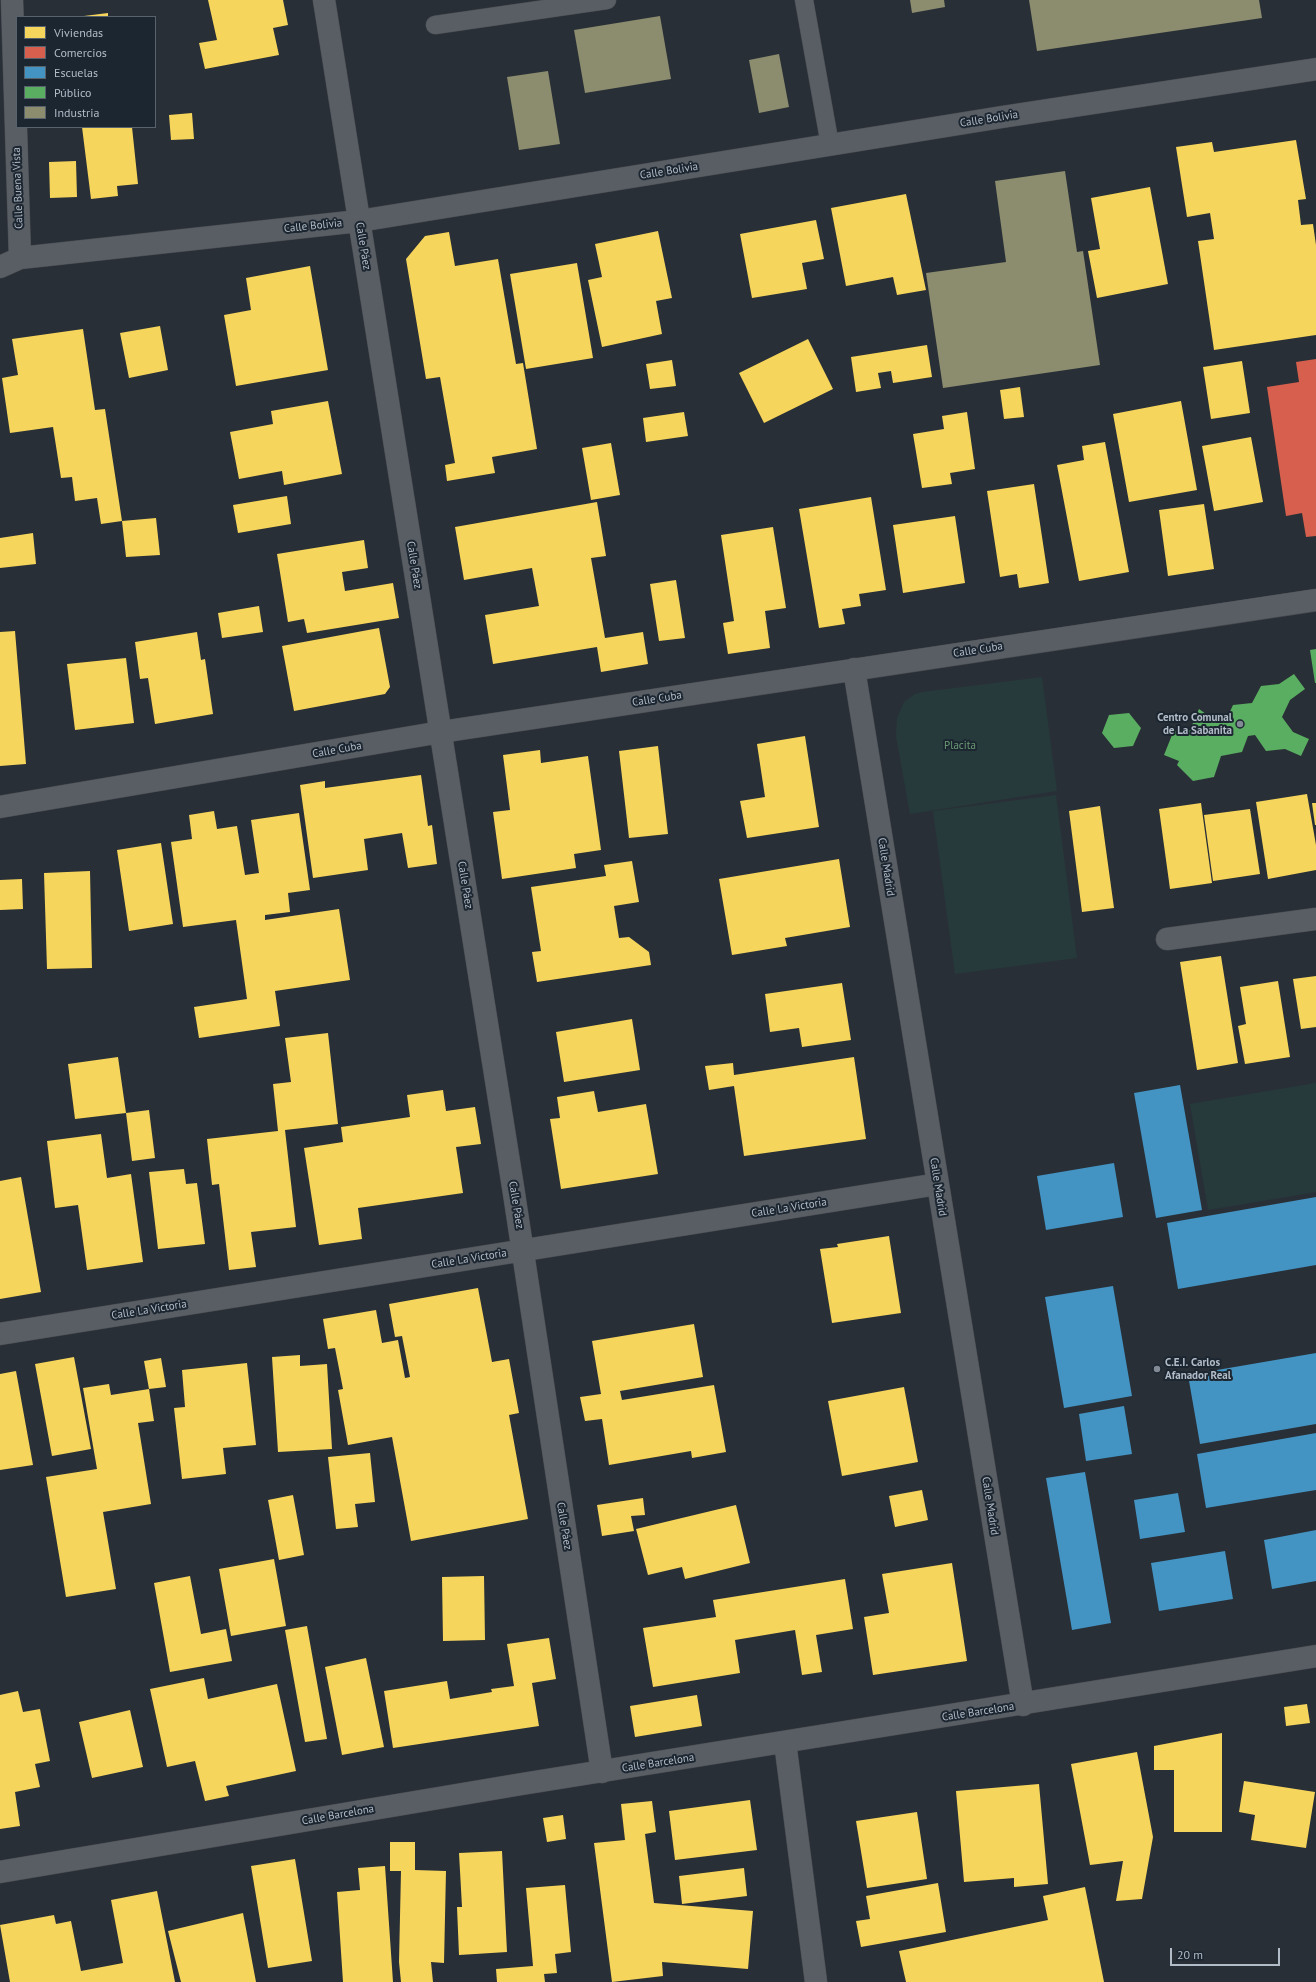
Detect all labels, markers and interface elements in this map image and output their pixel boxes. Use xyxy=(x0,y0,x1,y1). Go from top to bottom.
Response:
legend xyxy=(16,16,156,128)
text: Viviendas xyxy=(54,25,103,40)
text: Comercios xyxy=(54,45,107,60)
text: Escuelas xyxy=(54,65,98,80)
text: Público xyxy=(54,85,92,100)
text: Industria xyxy=(54,105,99,120)
street label: Calle Bolivia xyxy=(959,108,1019,130)
street label: Calle Buena Vista xyxy=(10,147,26,229)
street label: Calle Bolivia xyxy=(639,160,699,182)
street label: Calle Bolivia xyxy=(283,216,343,236)
street label: Calle Páez xyxy=(353,221,373,271)
street label: Calle Páez xyxy=(404,540,424,590)
street label: Calle Cuba xyxy=(952,640,1004,660)
street label: Calle Cuba xyxy=(631,689,683,709)
place label: Centro Comunal de La Sabanita xyxy=(1157,711,1232,737)
marker: Centro Comunal de La Sabanita xyxy=(1235,719,1245,729)
street label: Calle Cuba xyxy=(311,739,363,761)
park label: Placita xyxy=(944,739,976,753)
street label: Calle Madrid xyxy=(875,837,897,897)
street label: Calle Páez xyxy=(455,860,475,910)
street label: Calle Madrid xyxy=(927,1157,949,1217)
street label: Calle Páez xyxy=(506,1180,526,1230)
street label: Calle La Victoria xyxy=(750,1196,828,1220)
street label: Calle La Victoria xyxy=(430,1247,508,1271)
street label: Calle La Victoria xyxy=(110,1298,188,1322)
place label: C.E.I. Carlos Afanador Real xyxy=(1165,1356,1231,1382)
marker: C.E.I. Carlos Afanador Real xyxy=(1152,1364,1162,1374)
street label: Calle Madrid xyxy=(979,1476,1001,1536)
street label: Calle Páez xyxy=(554,1501,574,1551)
street label: Calle Barcelona xyxy=(941,1700,1015,1724)
street label: Calle Barcelona xyxy=(621,1751,695,1775)
street label: Calle Barcelona xyxy=(301,1802,375,1828)
scale bar xyxy=(1172,1940,1282,1966)
text: 20 m xyxy=(1177,1947,1203,1962)

